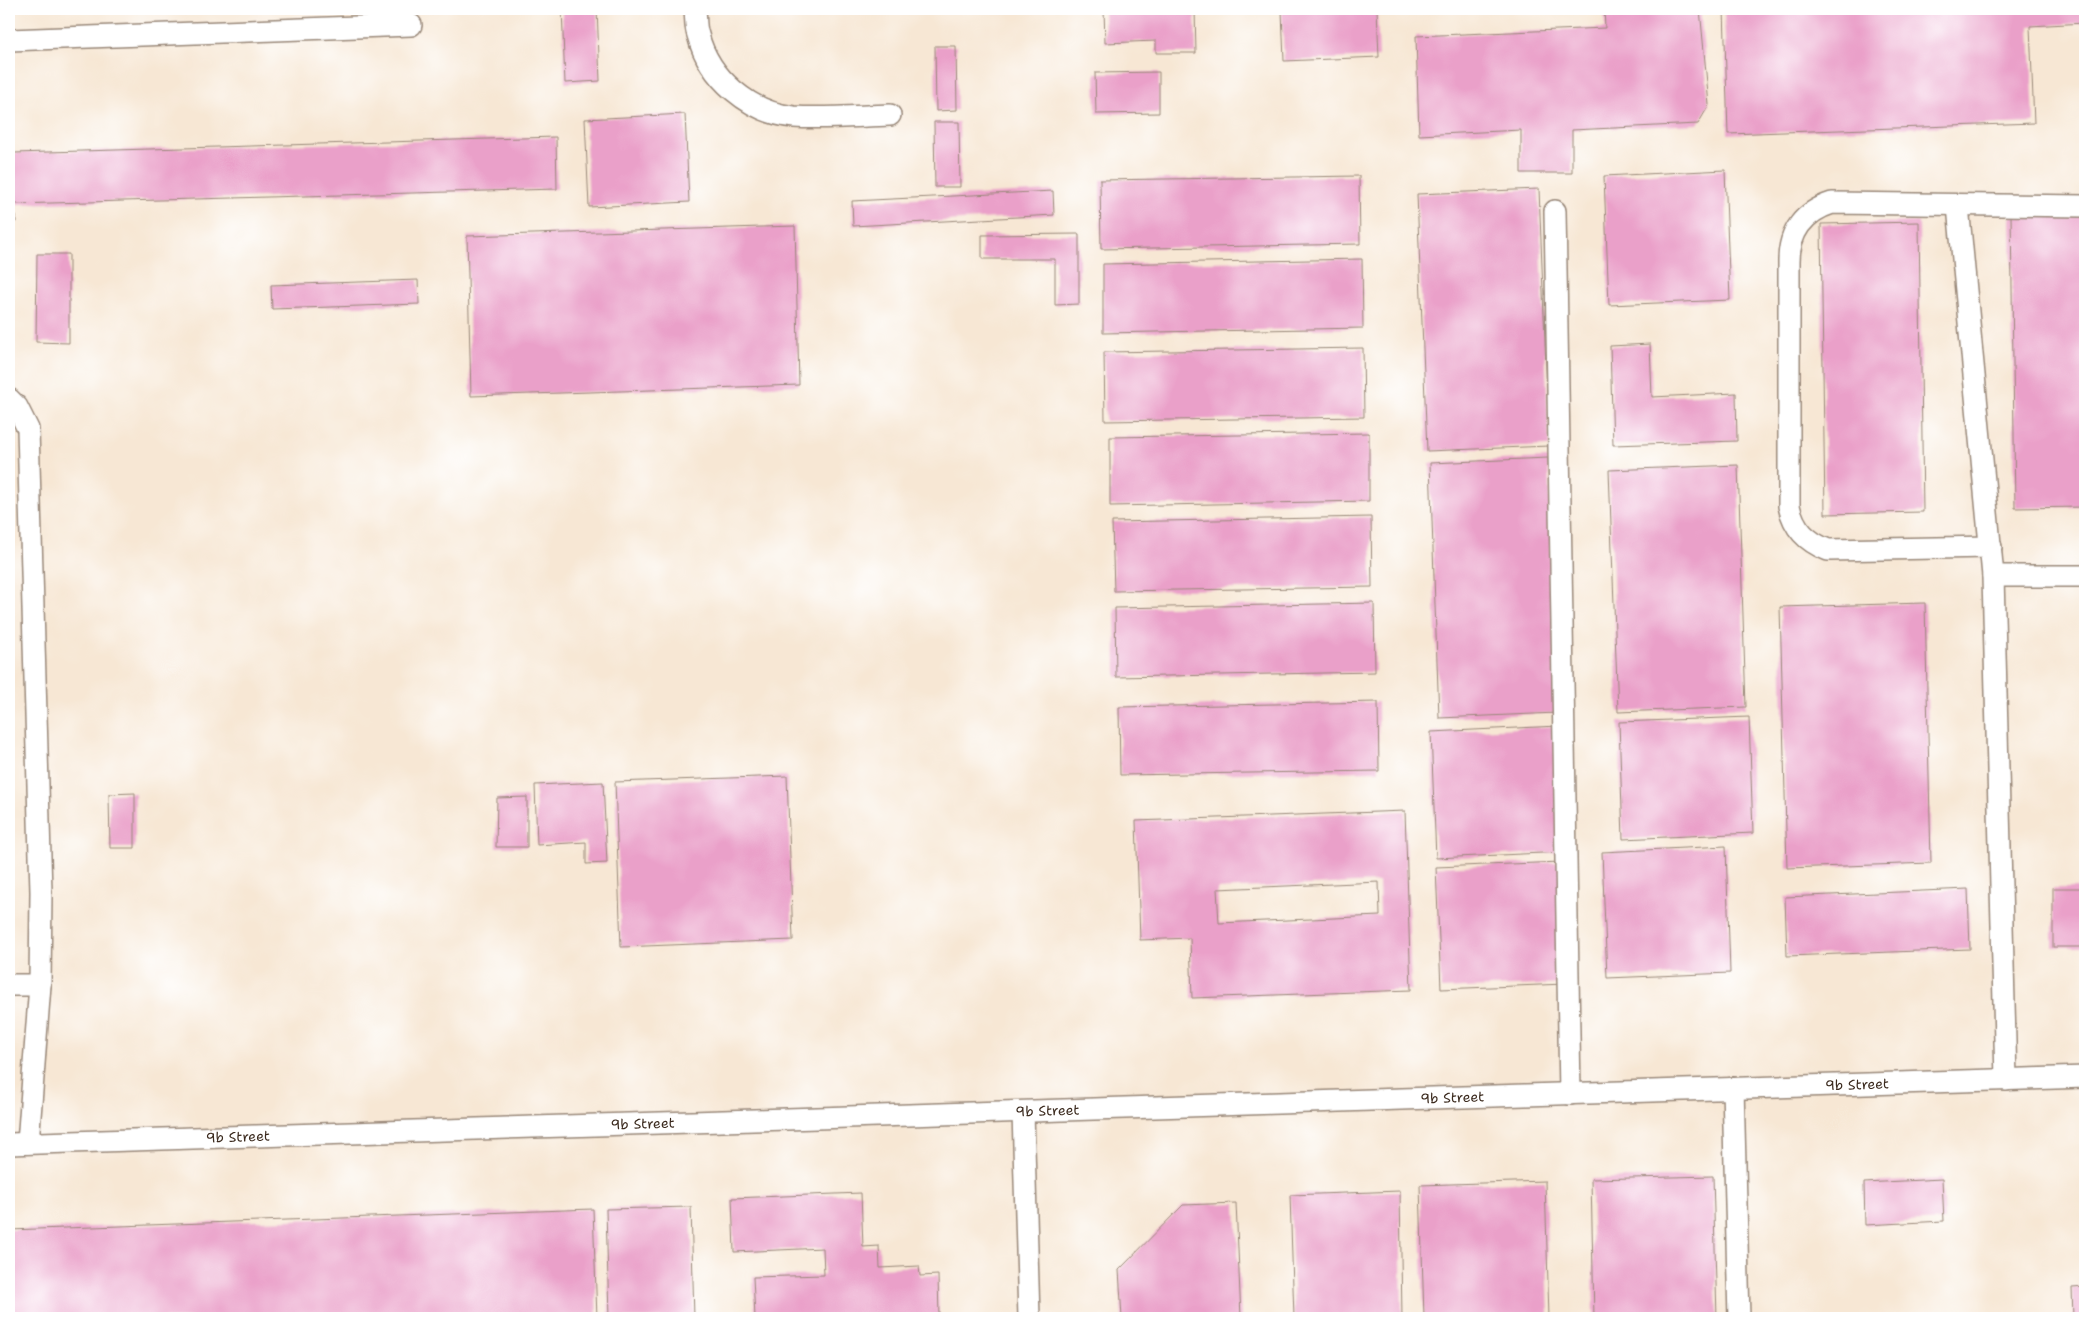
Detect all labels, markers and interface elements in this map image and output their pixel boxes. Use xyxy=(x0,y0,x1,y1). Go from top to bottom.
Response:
street label: 9b Street xyxy=(1825,1074,1889,1094)
street label: 9b Street xyxy=(1420,1087,1485,1107)
street label: 9b Street xyxy=(1015,1100,1080,1121)
street label: 9b Street xyxy=(610,1114,675,1134)
street label: 9b Street xyxy=(206,1127,270,1147)

